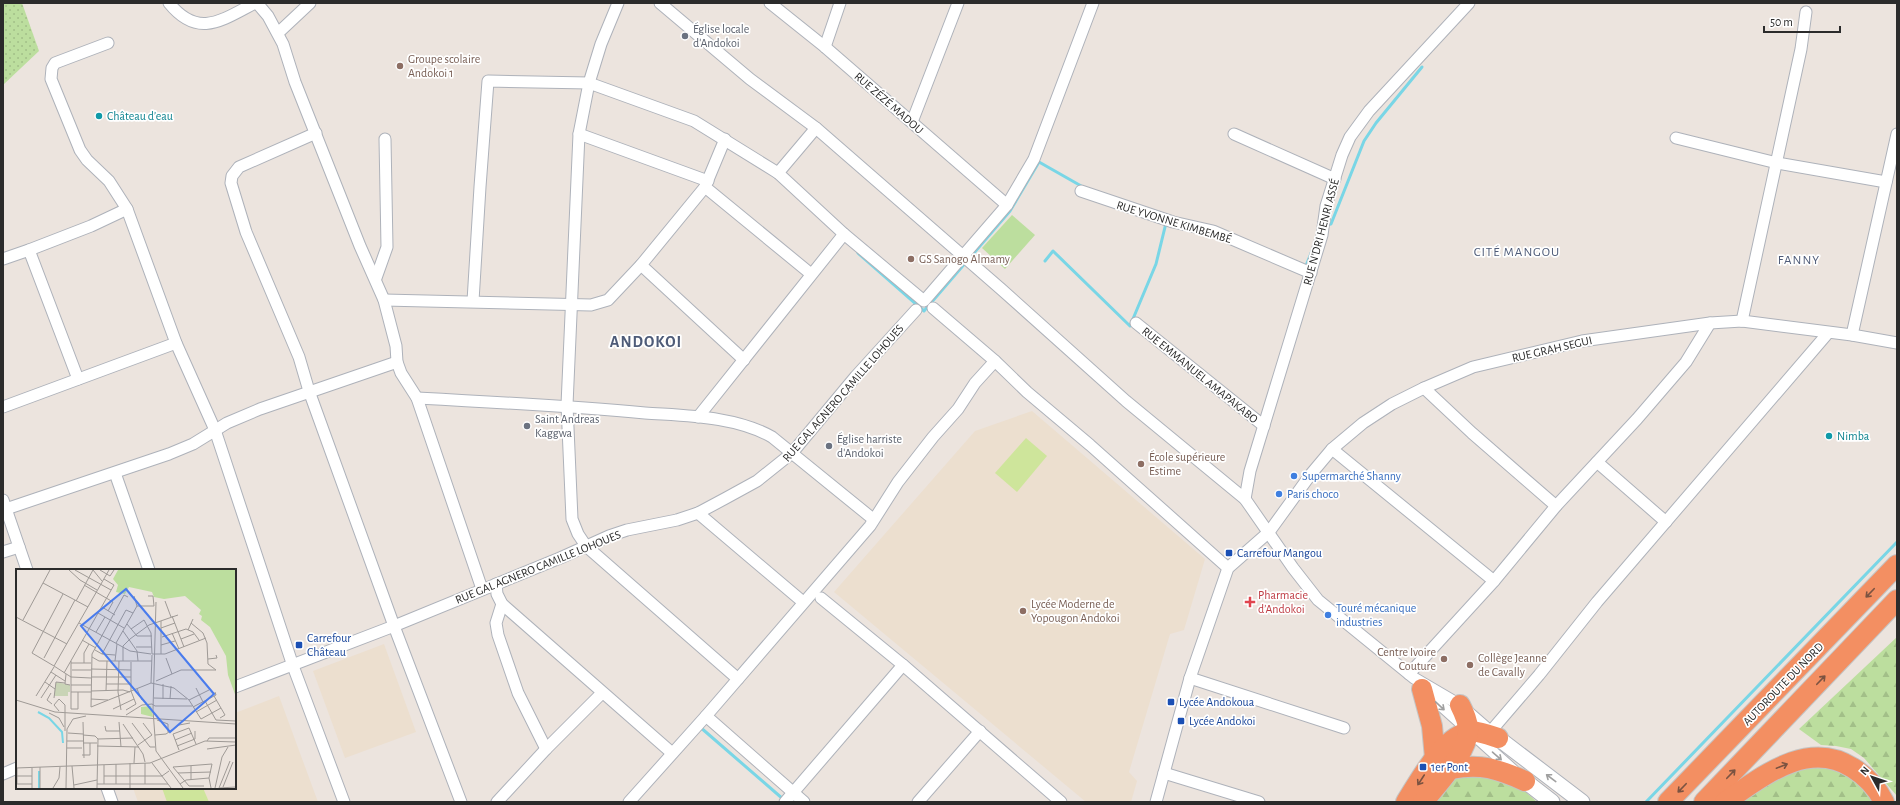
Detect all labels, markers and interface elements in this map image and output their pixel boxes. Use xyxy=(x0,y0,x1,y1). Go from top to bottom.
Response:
scale bar xyxy=(1764,8,1840,34)
text: 50 m xyxy=(1770,16,1793,28)
place label: Église locale d'Andokoi xyxy=(693,22,749,49)
marker: Église locale d'Andokoi xyxy=(680,31,690,41)
place label: Groupe scolaire Andokoi 1 xyxy=(408,53,480,79)
marker: Groupe scolaire Andokoi 1 xyxy=(395,61,405,71)
street label: RUE ZÉZÉ MADOU xyxy=(852,69,927,136)
place label: Château d’eau xyxy=(107,110,173,122)
marker: Château d’eau xyxy=(94,111,104,121)
street label: RUE N’DRI HENRI ASSÉ xyxy=(1300,177,1341,286)
street label: RUE YVONNE KIMBEMBÉ xyxy=(1115,198,1233,245)
district label: CITÉ MANGOU xyxy=(1474,245,1560,259)
place label: GS Sanogo Almamy xyxy=(919,253,1010,266)
marker: GS Sanogo Almamy xyxy=(906,254,916,264)
district label: FANNY xyxy=(1778,254,1820,267)
street label: RUE GAL AGNERO CAMILLE LOHOUES xyxy=(780,322,906,464)
street label: RUE EMMANUEL AMAPAKABO xyxy=(1140,325,1261,426)
district label: ANDOKOI xyxy=(610,334,682,350)
street label: RUE GRAH SEGUI xyxy=(1511,334,1593,364)
place label: Saint Andreas Kaggwa xyxy=(535,413,599,439)
marker: Saint Andreas Kaggwa xyxy=(522,421,532,431)
place label: Nimba xyxy=(1837,430,1870,442)
marker: Nimba xyxy=(1824,431,1834,441)
place label: Église harriste d'Andokoi xyxy=(837,432,902,459)
marker: Église harriste d'Andokoi xyxy=(824,441,834,451)
place label: École supérieure Estime xyxy=(1149,450,1225,477)
marker: École supérieure Estime xyxy=(1136,459,1146,469)
place label: Supermarché Shanny xyxy=(1302,470,1401,483)
marker: Supermarché Shanny xyxy=(1289,471,1299,481)
place label: Paris choco xyxy=(1287,488,1339,500)
marker: Paris choco xyxy=(1274,489,1284,499)
street label: RUE GAL AGNERO CAMILLE LOHOUES xyxy=(454,528,623,606)
place label: Carrefour Mangou xyxy=(1237,547,1322,559)
marker: Carrefour Mangou xyxy=(1224,548,1234,558)
inset map xyxy=(16,569,236,789)
one-way arrow xyxy=(1865,588,1875,598)
place label: Pharmacie d’Andokoi xyxy=(1258,589,1308,615)
marker: Pharmacie d’Andokoi xyxy=(1245,597,1255,607)
place label: Lycée Moderne de Yopougon Andokoi xyxy=(1031,598,1120,624)
place label: Touré mécanique industries xyxy=(1336,602,1416,628)
marker: Lycée Moderne de Yopougon Andokoi xyxy=(1018,606,1028,616)
marker: Touré mécanique industries xyxy=(1323,610,1333,620)
place label: Carrefour Château xyxy=(307,632,351,658)
marker: Carrefour Château xyxy=(294,640,304,650)
street label: AUTOROUTE DU NORD xyxy=(1741,640,1826,728)
place label: Centre Ivoire Couture xyxy=(1377,646,1436,672)
place label: Collège Jeanne de Cavally xyxy=(1478,652,1547,679)
marker: Centre Ivoire Couture xyxy=(1439,654,1449,664)
marker: Collège Jeanne de Cavally xyxy=(1465,660,1475,670)
one-way arrow xyxy=(1816,675,1826,685)
place label: Lycée Andokoua xyxy=(1179,696,1255,709)
marker: Lycée Andokoua xyxy=(1166,697,1176,707)
one-way arrow xyxy=(1435,701,1445,711)
place label: Lycée Andokoi xyxy=(1189,715,1256,728)
marker: Lycée Andokoi xyxy=(1176,716,1186,726)
one-way arrow xyxy=(1491,752,1502,761)
north arrow xyxy=(1852,757,1892,797)
place label: 1er Pont xyxy=(1431,761,1468,773)
marker: 1er Pont xyxy=(1418,762,1428,772)
one-way arrow xyxy=(1775,762,1787,770)
text: N xyxy=(1858,764,1871,777)
one-way arrow xyxy=(1727,769,1736,779)
one-way arrow xyxy=(1416,774,1424,786)
one-way arrow xyxy=(1546,774,1557,783)
one-way arrow xyxy=(1677,783,1687,793)

